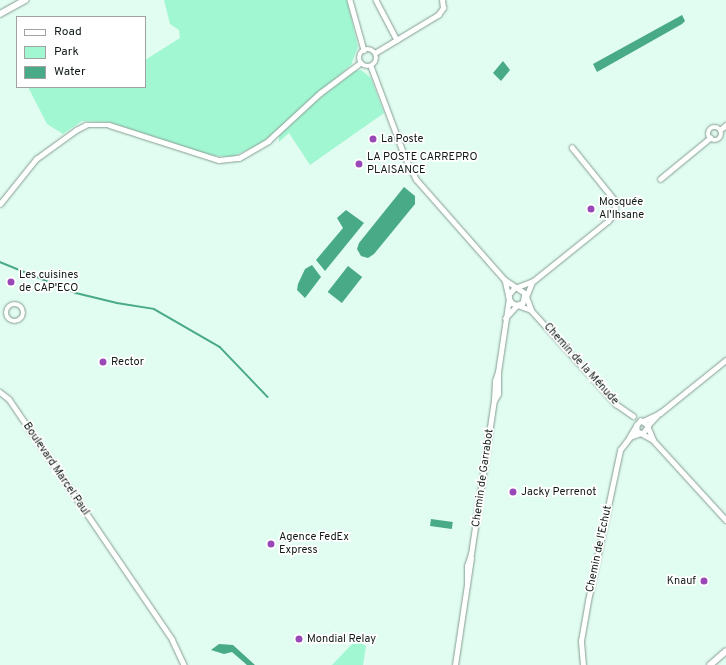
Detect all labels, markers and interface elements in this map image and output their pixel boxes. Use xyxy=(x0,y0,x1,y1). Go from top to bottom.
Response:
legend xyxy=(16,16,146,88)
text: Road xyxy=(54,24,82,40)
text: Park xyxy=(54,44,79,60)
text: Water xyxy=(54,64,86,80)
place label: La Poste xyxy=(381,132,424,146)
marker: La Poste xyxy=(368,134,378,144)
place label: LA POSTE CARREPRO PLAISANCE xyxy=(367,151,478,177)
marker: LA POSTE CARREPRO PLAISANCE xyxy=(354,159,364,169)
place label: Mosquée Al'Ihsane xyxy=(599,196,644,222)
marker: Mosquée Al'Ihsane xyxy=(586,204,596,214)
place label: Les cuisines de CAP'ECO xyxy=(19,269,78,295)
marker: Les cuisines de CAP'ECO xyxy=(6,277,16,287)
street label: Chemin de la Ménude xyxy=(541,320,621,408)
place label: Rector xyxy=(111,355,144,369)
marker: Rector xyxy=(98,357,108,367)
street label: Boulevard Marcel Paul xyxy=(20,420,92,518)
street label: Chemin de Garrabot xyxy=(470,428,496,528)
place label: Jacky Perrenot xyxy=(521,485,596,499)
marker: Jacky Perrenot xyxy=(508,487,518,497)
street label: Chemin de l'Echut xyxy=(583,504,615,594)
place label: Agence FedEx Express xyxy=(279,531,349,557)
marker: Agence FedEx Express xyxy=(266,539,276,549)
place label: Knauf xyxy=(667,574,696,588)
marker: Knauf xyxy=(699,576,709,586)
place label: Mondial Relay xyxy=(307,632,376,646)
marker: Mondial Relay xyxy=(294,634,304,644)

